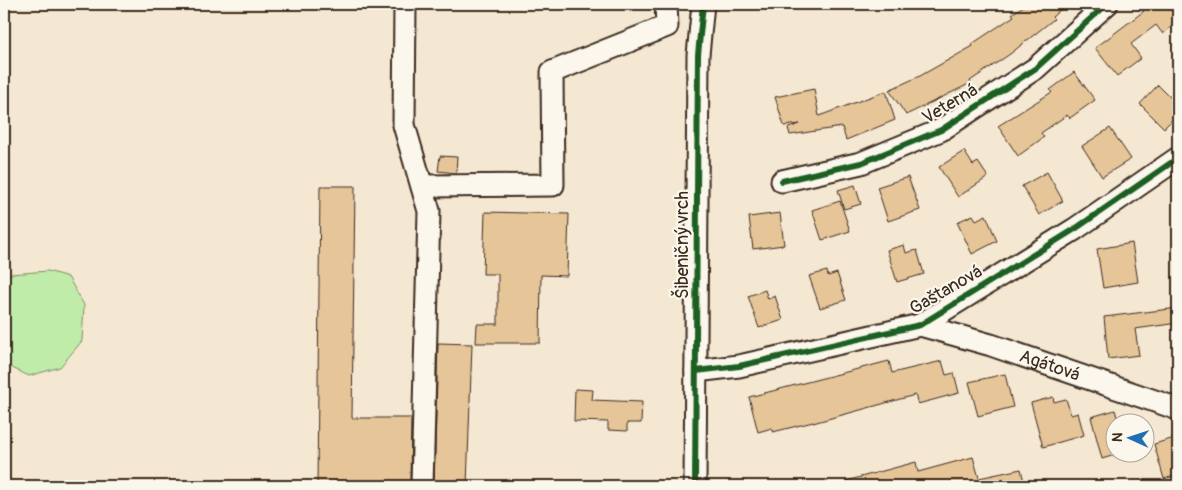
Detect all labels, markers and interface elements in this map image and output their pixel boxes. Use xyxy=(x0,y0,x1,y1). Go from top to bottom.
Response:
street label: Veterná xyxy=(918,78,982,130)
street label: Šibeničný vrch xyxy=(670,191,694,299)
street label: Gaštanová xyxy=(906,260,986,320)
street label: Agátová xyxy=(1017,344,1083,386)
north arrow xyxy=(1104,412,1154,462)
text: N xyxy=(1109,432,1126,443)

